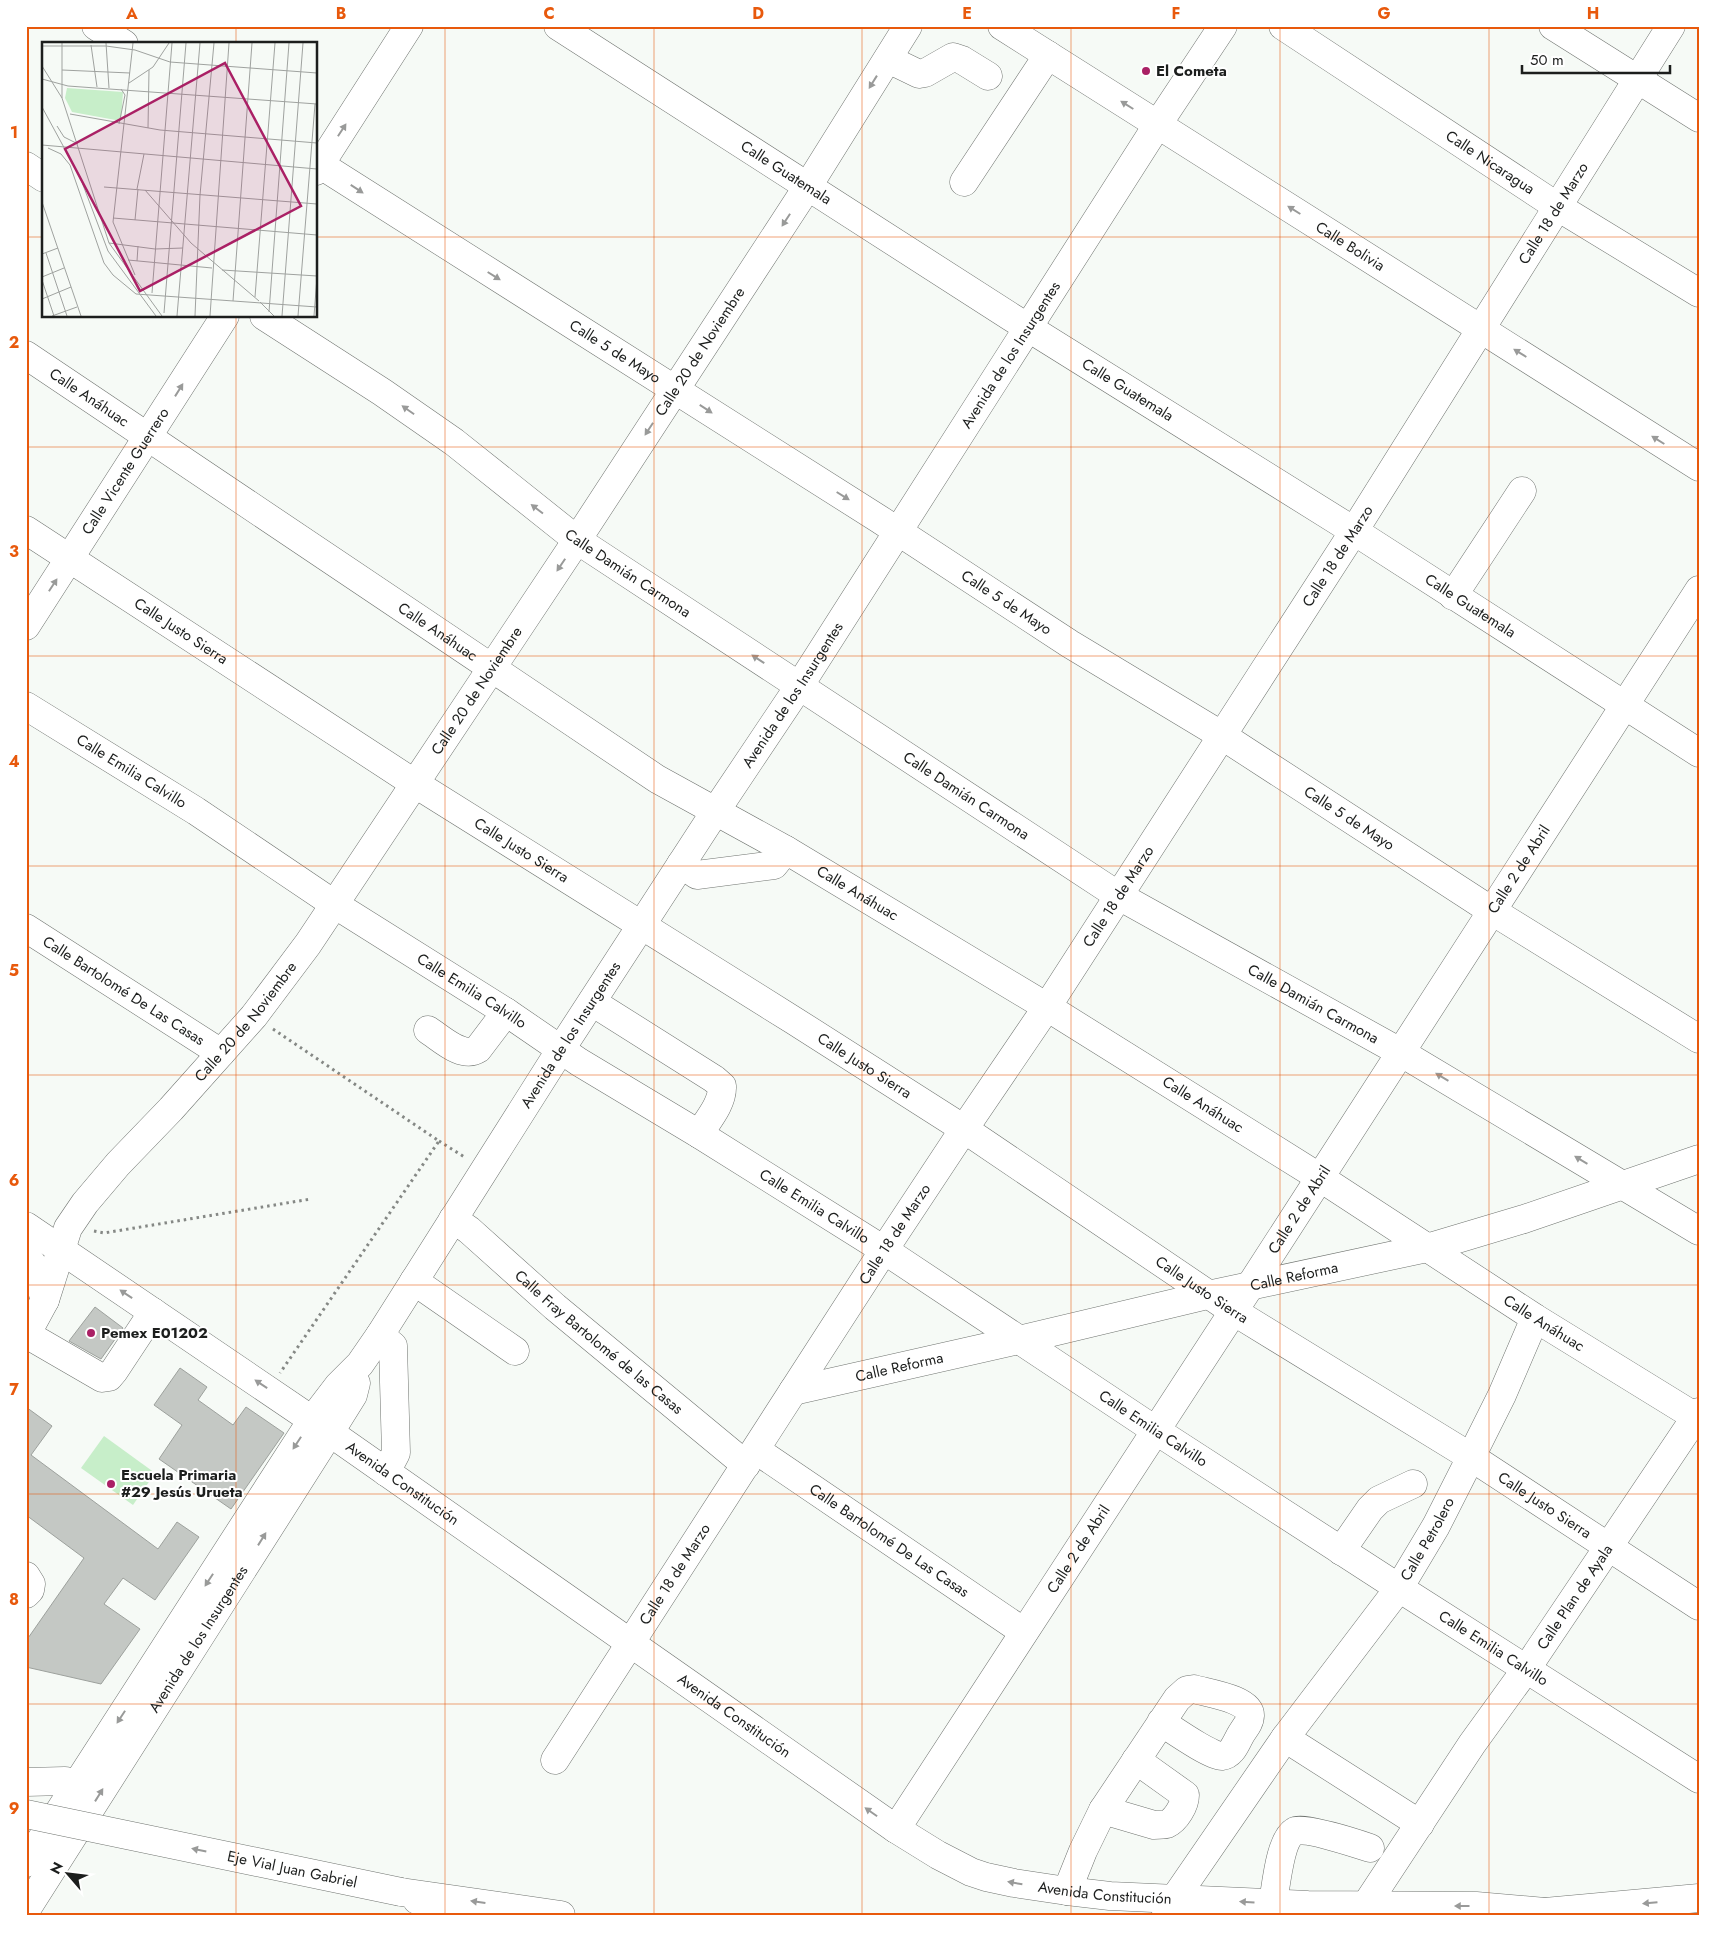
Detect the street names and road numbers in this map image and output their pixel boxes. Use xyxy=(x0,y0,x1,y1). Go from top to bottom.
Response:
street label: Calle Nicaragua xyxy=(1441,125,1539,200)
street label: Calle Guatemala xyxy=(736,135,836,210)
street label: Calle 18 de Marzo xyxy=(1513,158,1594,269)
street label: Calle Bolivia xyxy=(1311,216,1389,277)
street label: Avenida de los Insurgentes xyxy=(956,277,1066,433)
street label: Calle 20 de Noviembre xyxy=(650,282,750,421)
street label: Calle 5 de Mayo xyxy=(565,314,665,389)
street label: Calle Guatemala xyxy=(1078,353,1178,427)
street label: Calle Anáhuac xyxy=(45,363,133,432)
street label: Calle Vicente Guerrero xyxy=(76,403,174,539)
street label: Calle 18 de Marzo xyxy=(1297,501,1378,611)
street label: Calle Damián Carmona xyxy=(560,523,695,623)
street label: Calle 5 de Mayo xyxy=(957,565,1056,640)
street label: Calle Guatemala xyxy=(1420,568,1520,643)
street label: Calle Justo Sierra xyxy=(130,592,232,670)
street label: Calle Anáhuac xyxy=(393,597,482,666)
street label: Avenida de los Insurgentes xyxy=(737,618,848,772)
street label: Calle 20 de Noviembre xyxy=(426,622,528,759)
street label: Calle Emilia Calvillo xyxy=(72,729,191,814)
street label: Calle Damián Carmona xyxy=(899,746,1034,845)
street label: Calle 5 de Mayo xyxy=(1299,781,1399,856)
street label: Calle Justo Sierra xyxy=(470,812,573,888)
street label: Calle 2 de Abril xyxy=(1482,821,1556,918)
street label: Calle 18 de Marzo xyxy=(1077,841,1159,952)
street label: Calle Anáhuac xyxy=(813,860,903,926)
street label: Calle Bartolomé De Las Casas xyxy=(38,930,209,1051)
street label: Calle Emilia Calvillo xyxy=(413,948,531,1034)
street label: Calle 20 de Noviembre xyxy=(189,957,302,1087)
street label: Avenida de los Insurgentes xyxy=(515,957,626,1112)
street label: Calle Damián Carmona xyxy=(1244,959,1383,1049)
street label: Calle Justo Sierra xyxy=(813,1027,916,1104)
street label: Calle Anáhuac xyxy=(1158,1071,1248,1138)
street label: Calle 2 de Abril xyxy=(1262,1161,1336,1258)
street label: Calle Emilia Calvillo xyxy=(755,1164,874,1249)
street label: Calle 18 de Marzo xyxy=(853,1179,936,1289)
street label: Calle Justo Sierra xyxy=(1151,1250,1253,1329)
street label: Calle Reforma xyxy=(1248,1256,1340,1297)
street label: Calle Fray Bartolomé de las Casas xyxy=(510,1265,688,1420)
street label: Calle Anáhuac xyxy=(1499,1289,1589,1357)
street label: Calle Reforma xyxy=(853,1346,945,1388)
street label: Calle Emilia Calvillo xyxy=(1094,1385,1212,1472)
street label: Avenida Constitución xyxy=(341,1436,464,1531)
street label: Calle Justo Sierra xyxy=(1493,1466,1596,1544)
street label: Calle Bartolomé De Las Casas xyxy=(805,1478,973,1603)
street label: Calle Petrolero xyxy=(1395,1493,1460,1585)
street label: Calle 2 de Abril xyxy=(1041,1501,1115,1598)
street label: Calle 18 de Marzo xyxy=(634,1519,716,1629)
street label: Calle Plan de Ayala xyxy=(1531,1540,1618,1654)
street label: Avenida de los Insurgentes xyxy=(143,1561,253,1717)
street label: Calle Emilia Calvillo xyxy=(1434,1605,1553,1691)
street label: Avenida Constitución xyxy=(673,1668,795,1763)
street label: Eje Vial Juan Gabriel xyxy=(225,1845,359,1894)
street label: Avenida Constitución xyxy=(1037,1876,1172,1910)

